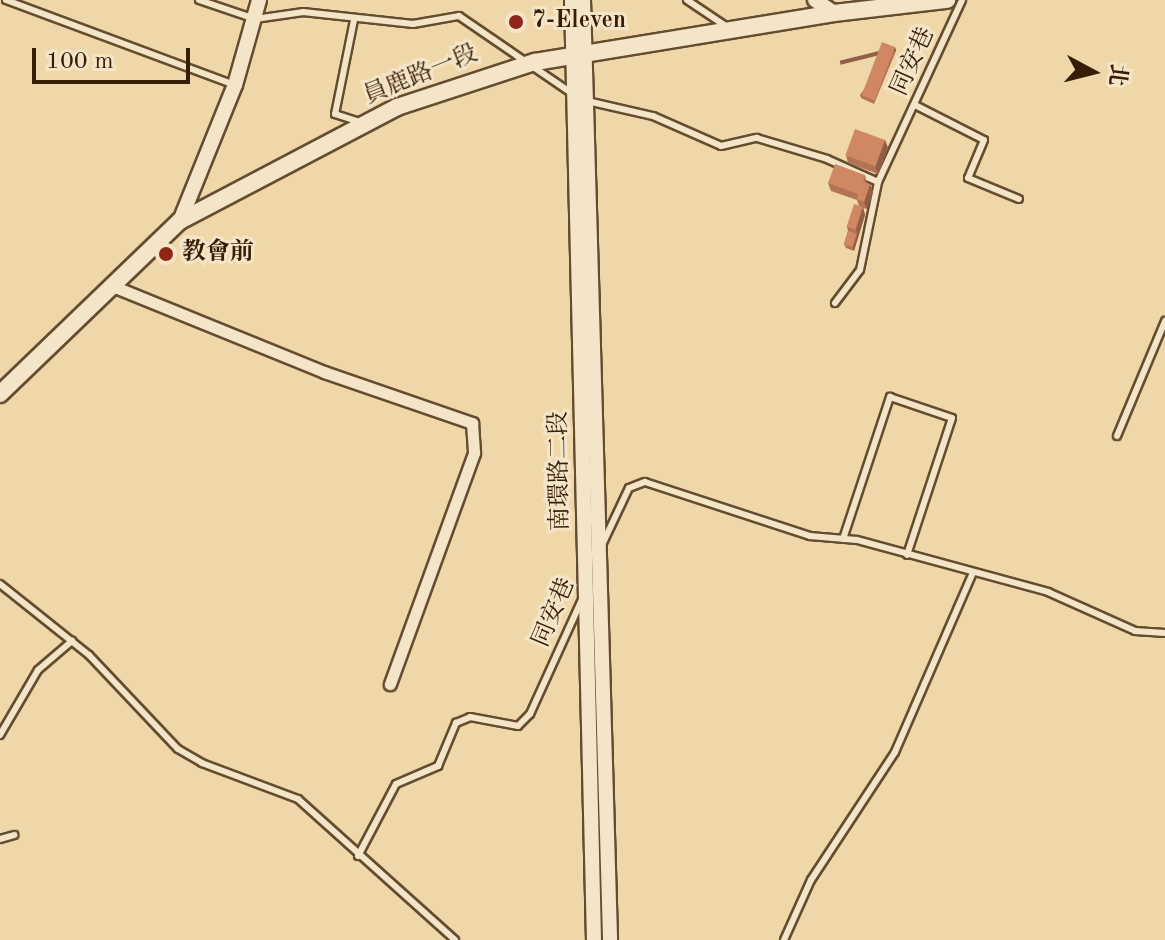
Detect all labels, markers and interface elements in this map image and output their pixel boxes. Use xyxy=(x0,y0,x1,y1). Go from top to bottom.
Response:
place label: 7-Eleven xyxy=(532,8,626,36)
marker: 7-Eleven xyxy=(507,13,525,31)
street label: 同安巷 xyxy=(886,23,942,101)
scale bar xyxy=(36,32,194,82)
north arrow xyxy=(1053,32,1133,112)
street label: 員鹿路一段 xyxy=(360,40,482,112)
text: 100 m xyxy=(46,50,114,74)
text: 北 xyxy=(1105,63,1129,87)
place label: 教會前 xyxy=(182,240,254,268)
marker: 教會前 xyxy=(157,245,175,263)
street label: 南環路二段 xyxy=(546,411,576,531)
street label: 同安巷 xyxy=(528,574,582,652)

